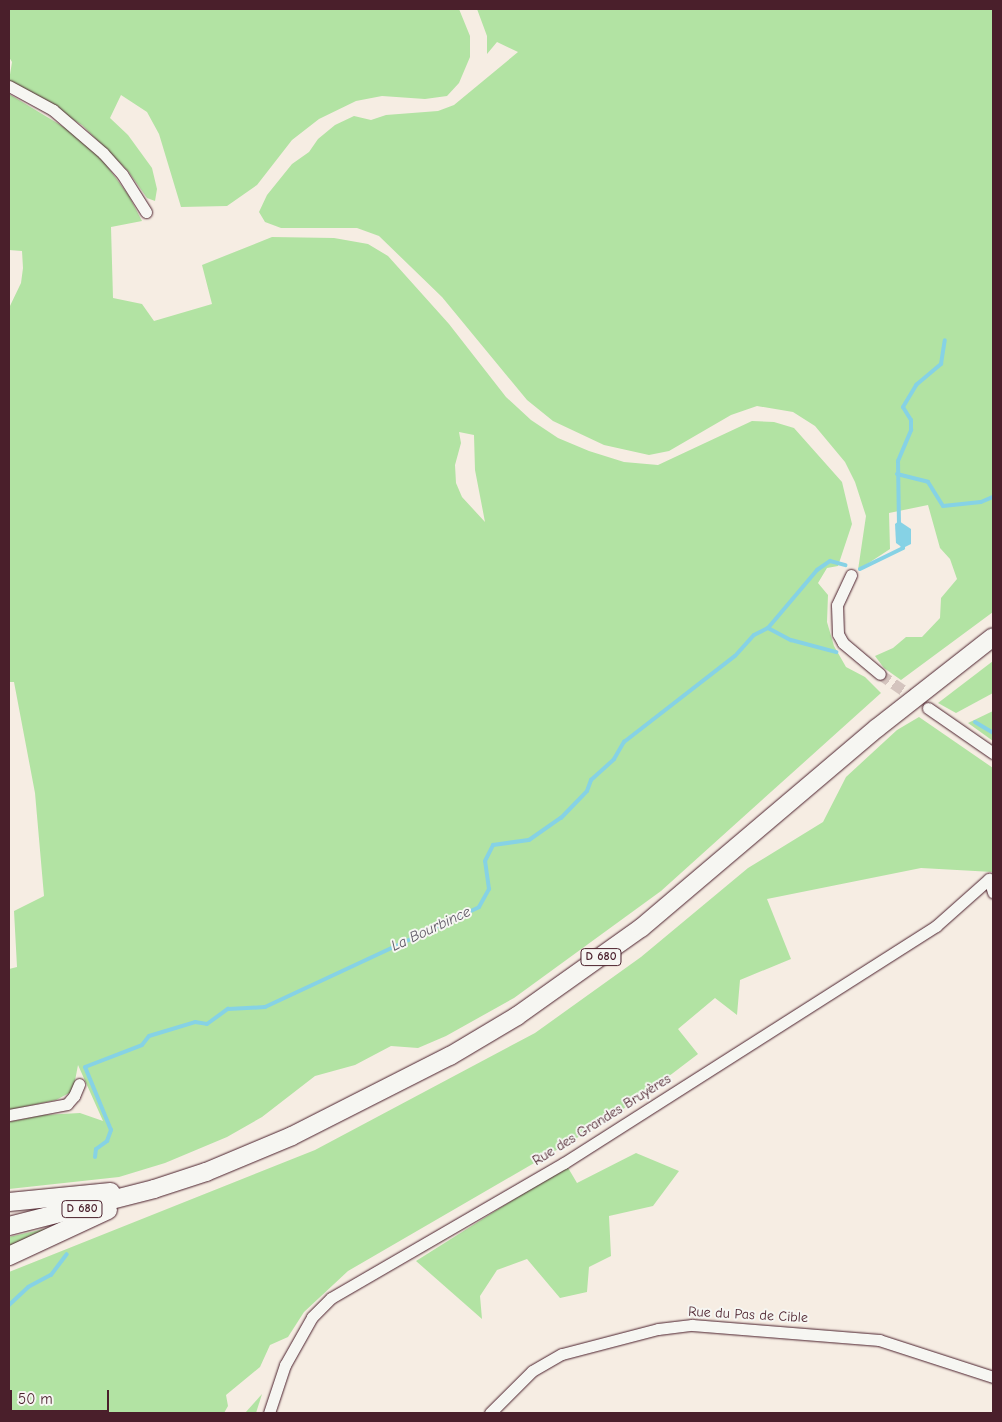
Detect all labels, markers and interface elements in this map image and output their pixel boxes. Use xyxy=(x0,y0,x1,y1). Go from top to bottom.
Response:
water label: La Bourbince xyxy=(388,903,474,955)
road number: D 680 xyxy=(580,948,622,966)
street label: Rue des Grandes Bruyères xyxy=(530,1071,674,1169)
road number: D 680 xyxy=(61,1200,103,1218)
street label: Rue du Pas de Cible xyxy=(688,1303,808,1327)
scale bar xyxy=(12,1380,111,1412)
text: 50 m xyxy=(18,1390,53,1408)

